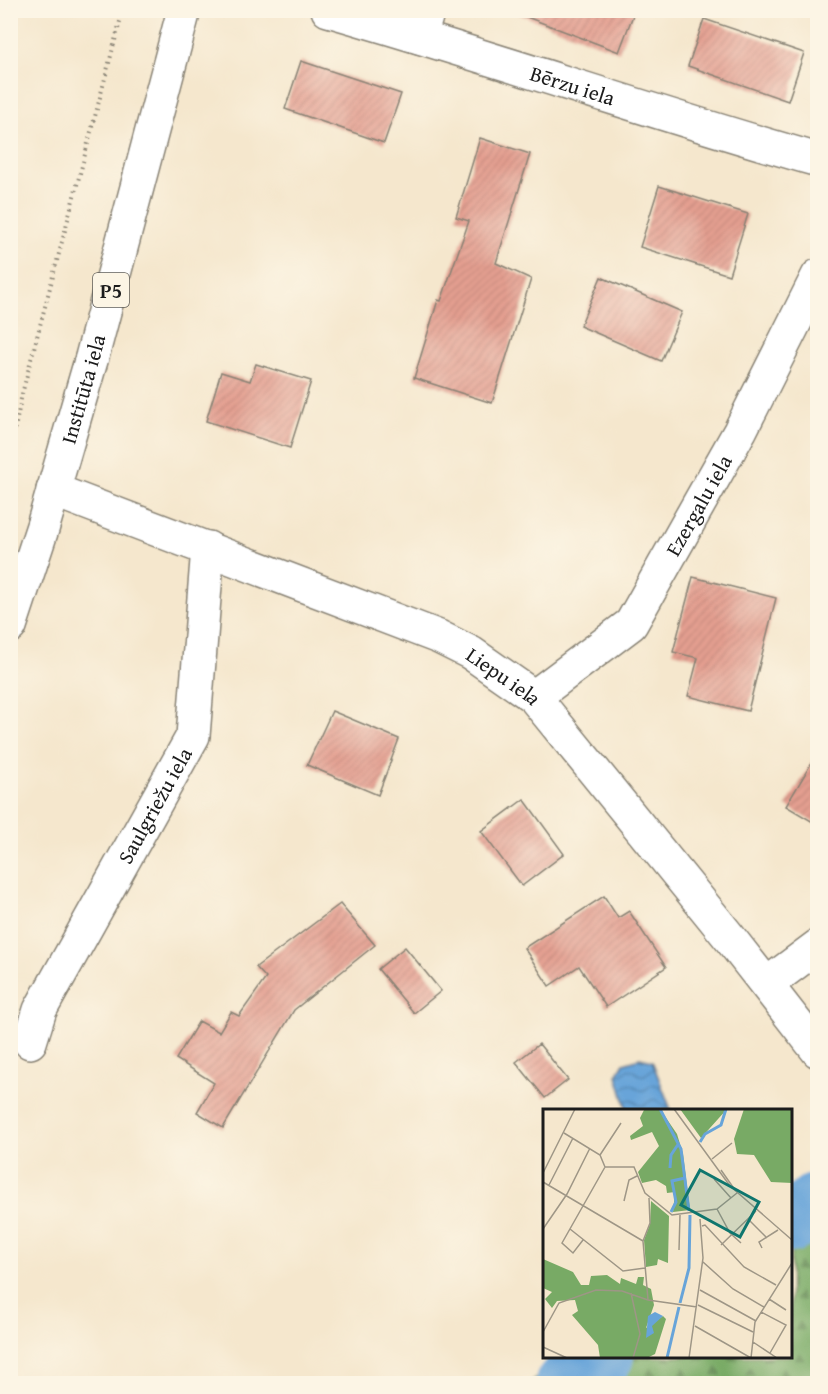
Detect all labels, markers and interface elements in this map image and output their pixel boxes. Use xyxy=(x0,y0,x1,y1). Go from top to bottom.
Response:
street label: Bērzu iela xyxy=(526,57,619,113)
road number: P5 xyxy=(93,273,129,307)
street label: Institūta iela xyxy=(52,331,113,447)
street label: Ezergalu iela xyxy=(657,449,739,562)
street label: Liepu iela xyxy=(460,639,550,711)
street label: Saulgriežu iela xyxy=(109,741,199,869)
inset map xyxy=(543,1109,792,1358)

